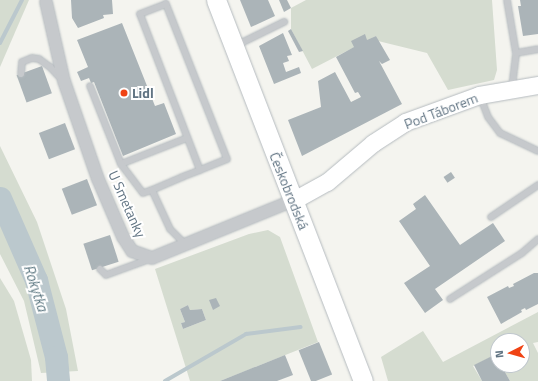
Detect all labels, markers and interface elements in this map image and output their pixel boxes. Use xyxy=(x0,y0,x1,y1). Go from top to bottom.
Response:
place label: Lidl xyxy=(132,85,154,101)
marker: Lidl xyxy=(119,88,129,98)
street label: Pod Táborem xyxy=(402,89,480,133)
street label: Českobrodská xyxy=(266,150,312,232)
street label: U Smetanky xyxy=(105,168,149,240)
water label: Rokytka xyxy=(20,262,52,314)
north arrow xyxy=(490,333,530,373)
text: N xyxy=(491,350,507,359)

